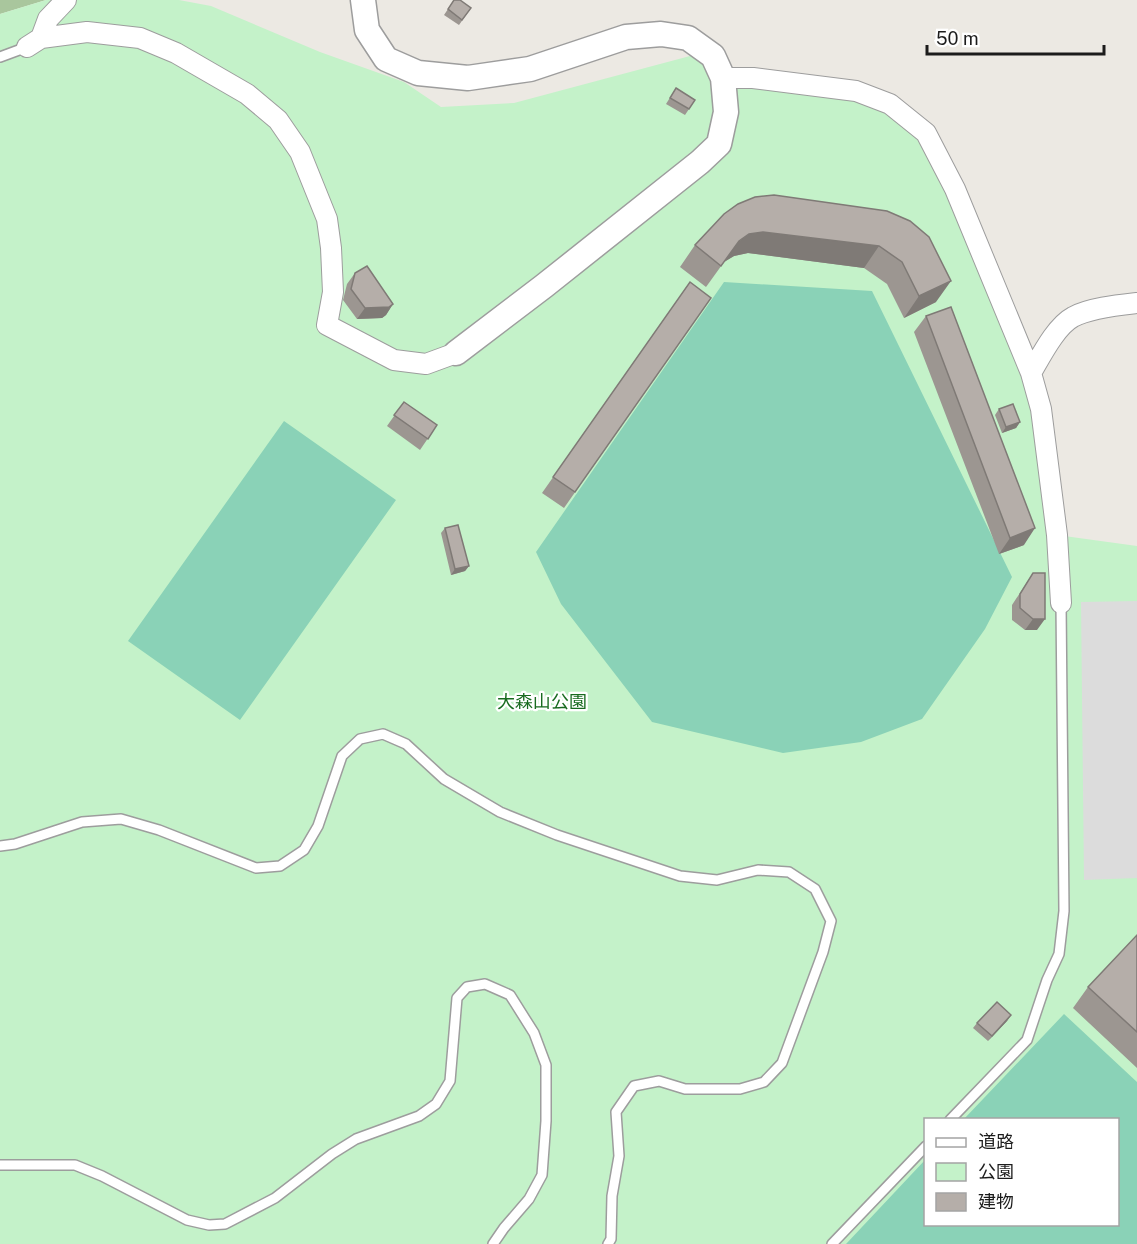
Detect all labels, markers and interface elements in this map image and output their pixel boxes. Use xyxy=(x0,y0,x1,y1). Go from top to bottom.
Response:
scale bar xyxy=(927,18,1104,56)
text: 50 m xyxy=(936,28,979,49)
park label: 大森山公園 xyxy=(497,691,587,712)
legend xyxy=(924,1118,1119,1226)
text: 道路 xyxy=(978,1131,1014,1152)
text: 公園 xyxy=(978,1161,1014,1182)
text: 建物 xyxy=(978,1191,1014,1212)

